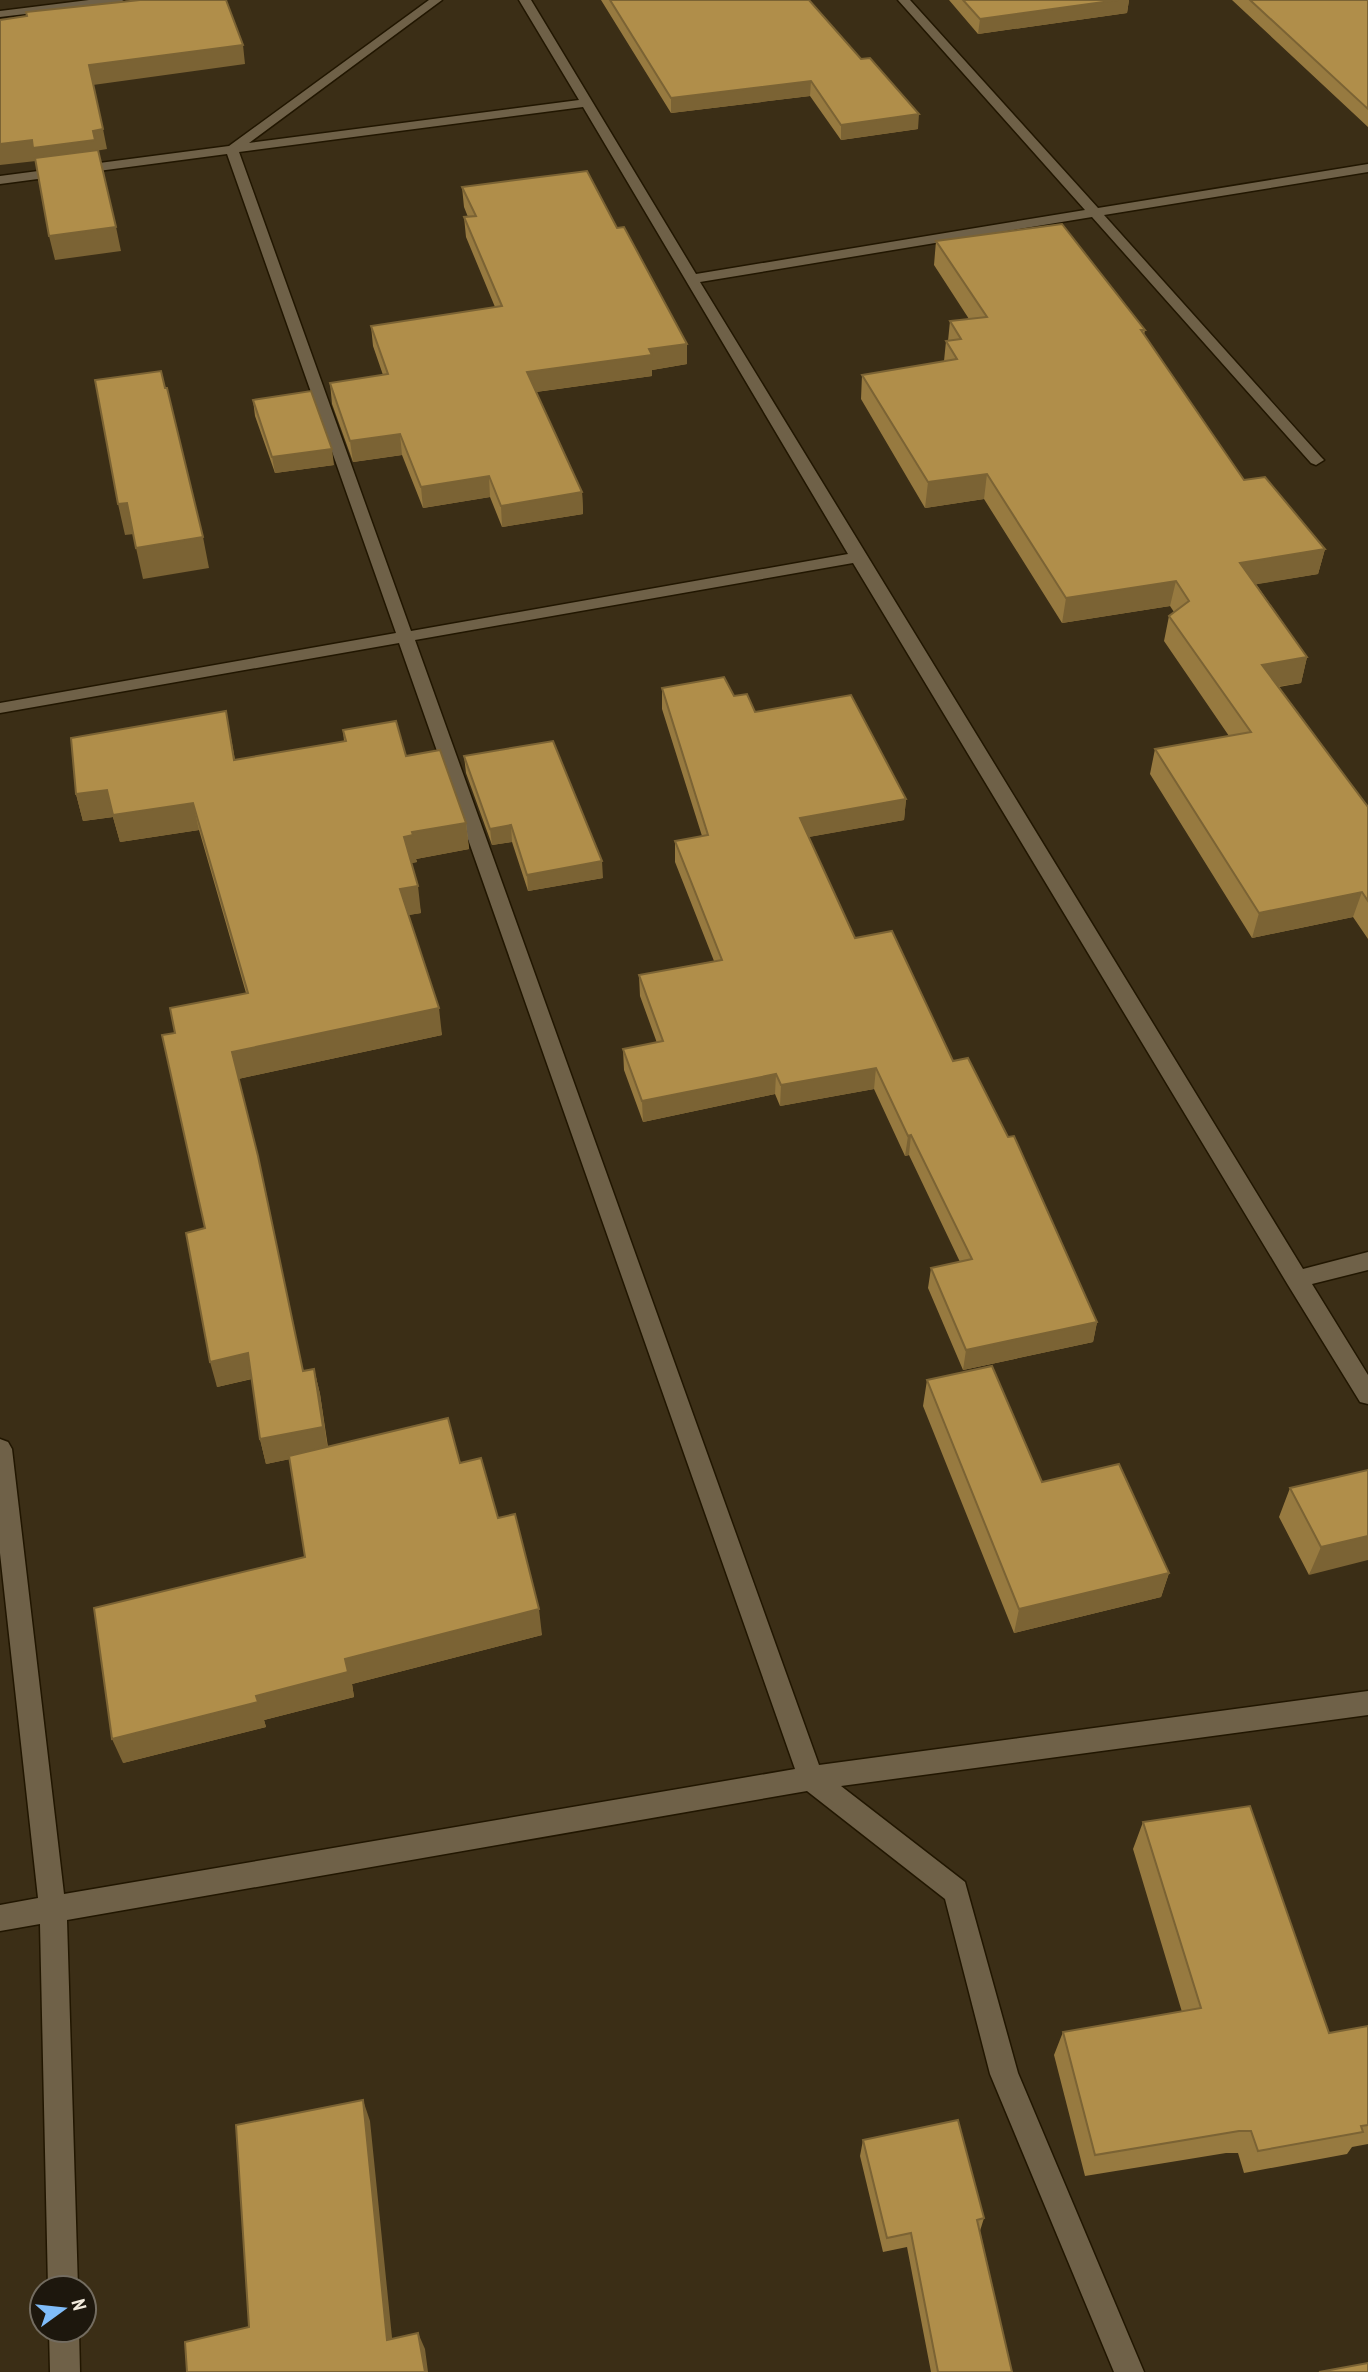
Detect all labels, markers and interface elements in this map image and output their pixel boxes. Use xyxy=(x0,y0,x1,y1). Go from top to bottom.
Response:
north arrow xyxy=(28,2274,98,2344)
text: N xyxy=(67,2297,92,2313)

